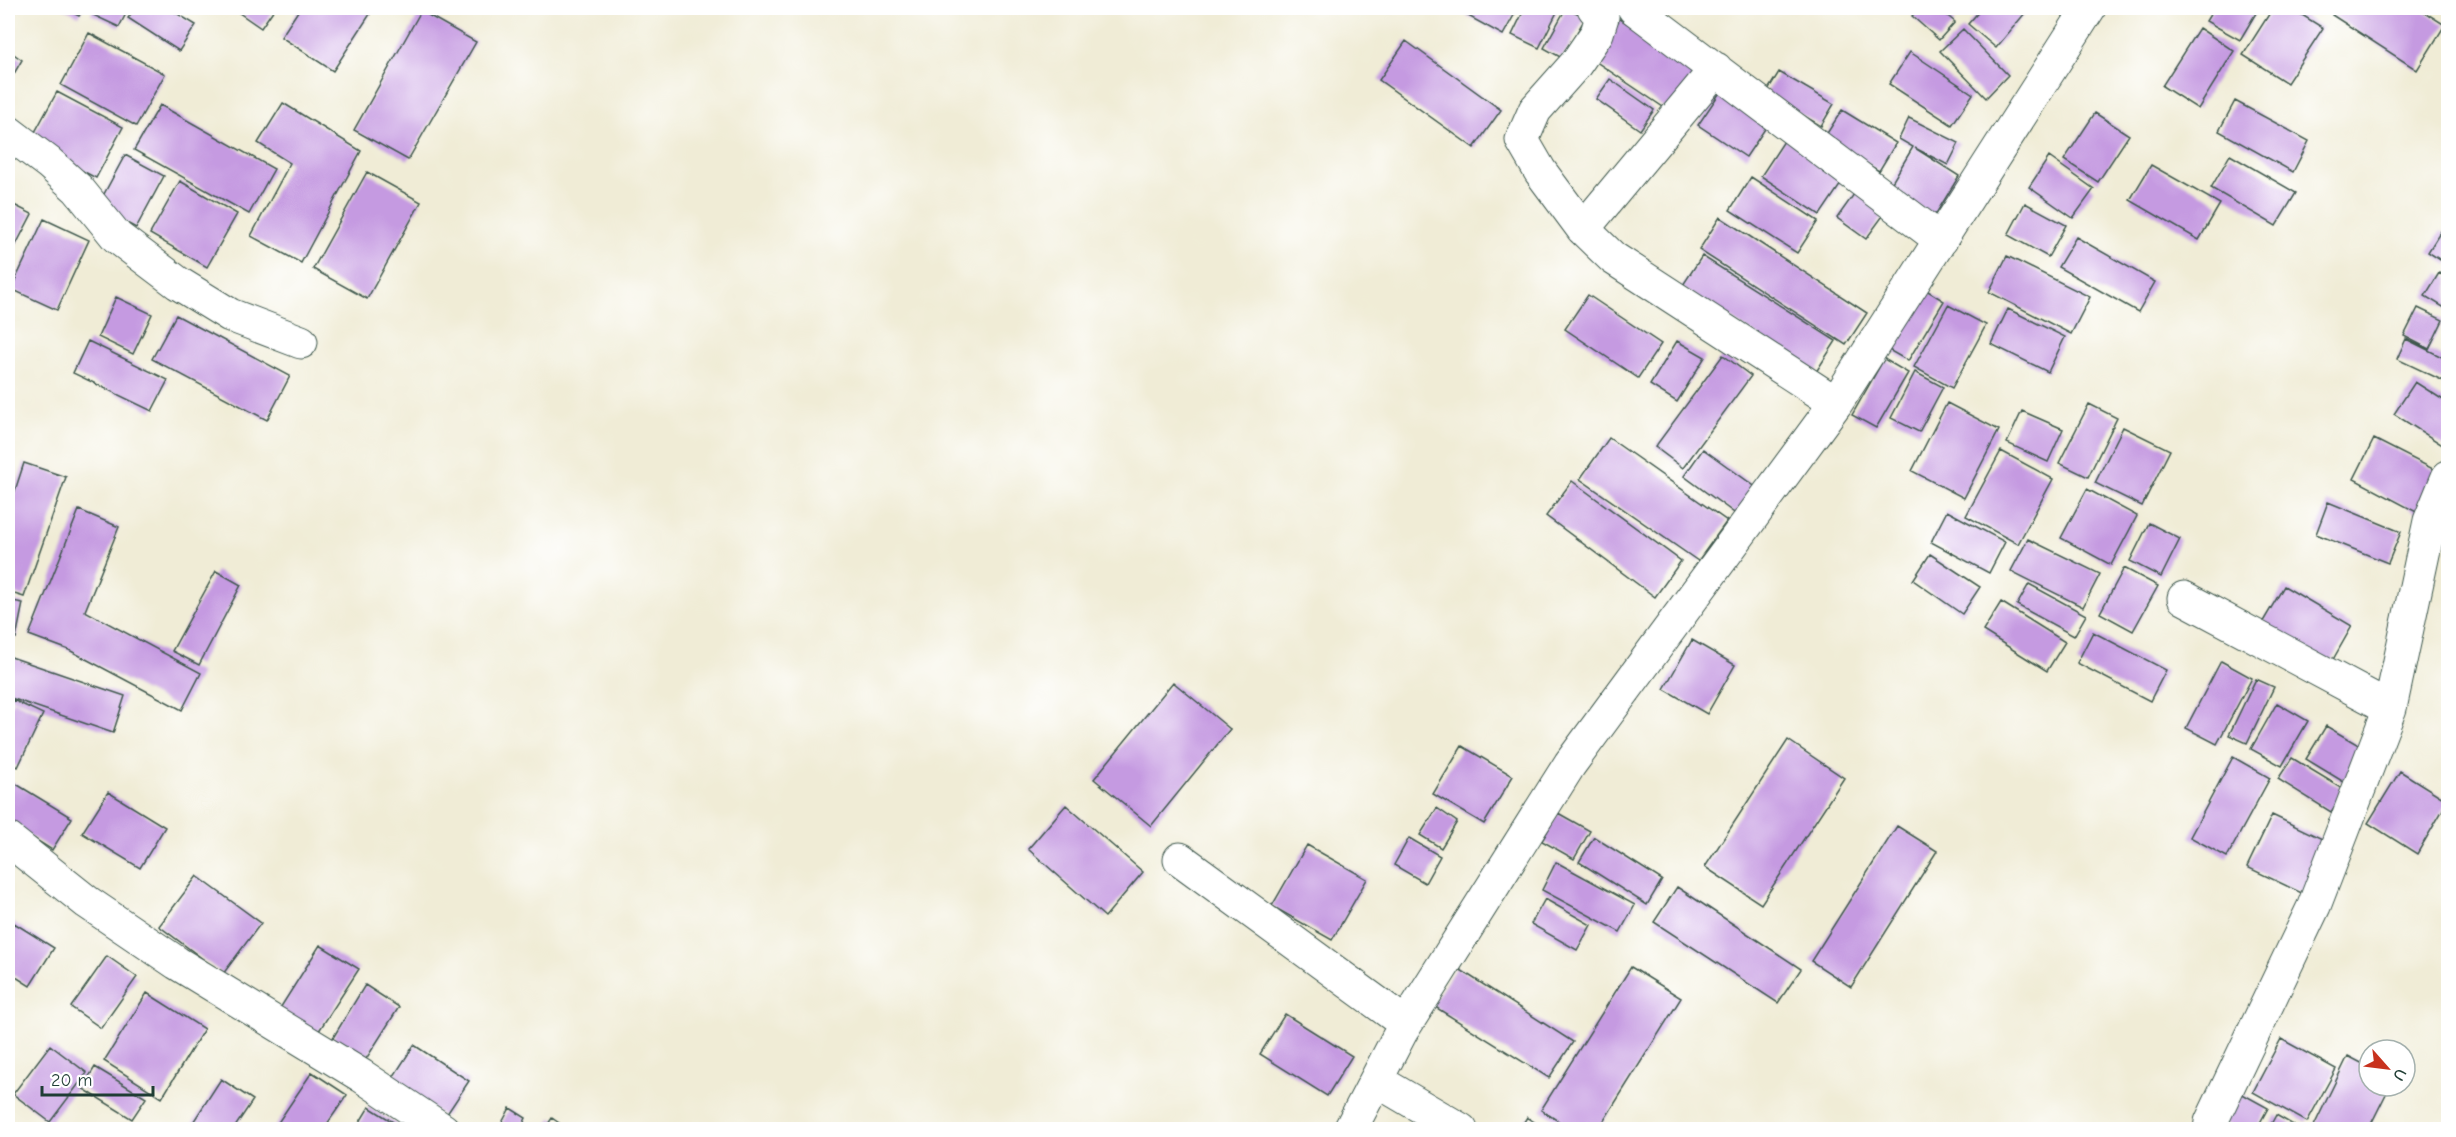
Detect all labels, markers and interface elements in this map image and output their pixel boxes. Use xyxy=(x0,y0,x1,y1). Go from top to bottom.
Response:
north arrow xyxy=(2357,1038,2417,1098)
scale bar xyxy=(42,1059,153,1097)
text: U xyxy=(2389,1066,2410,1084)
text: 20 m xyxy=(51,1070,92,1091)

